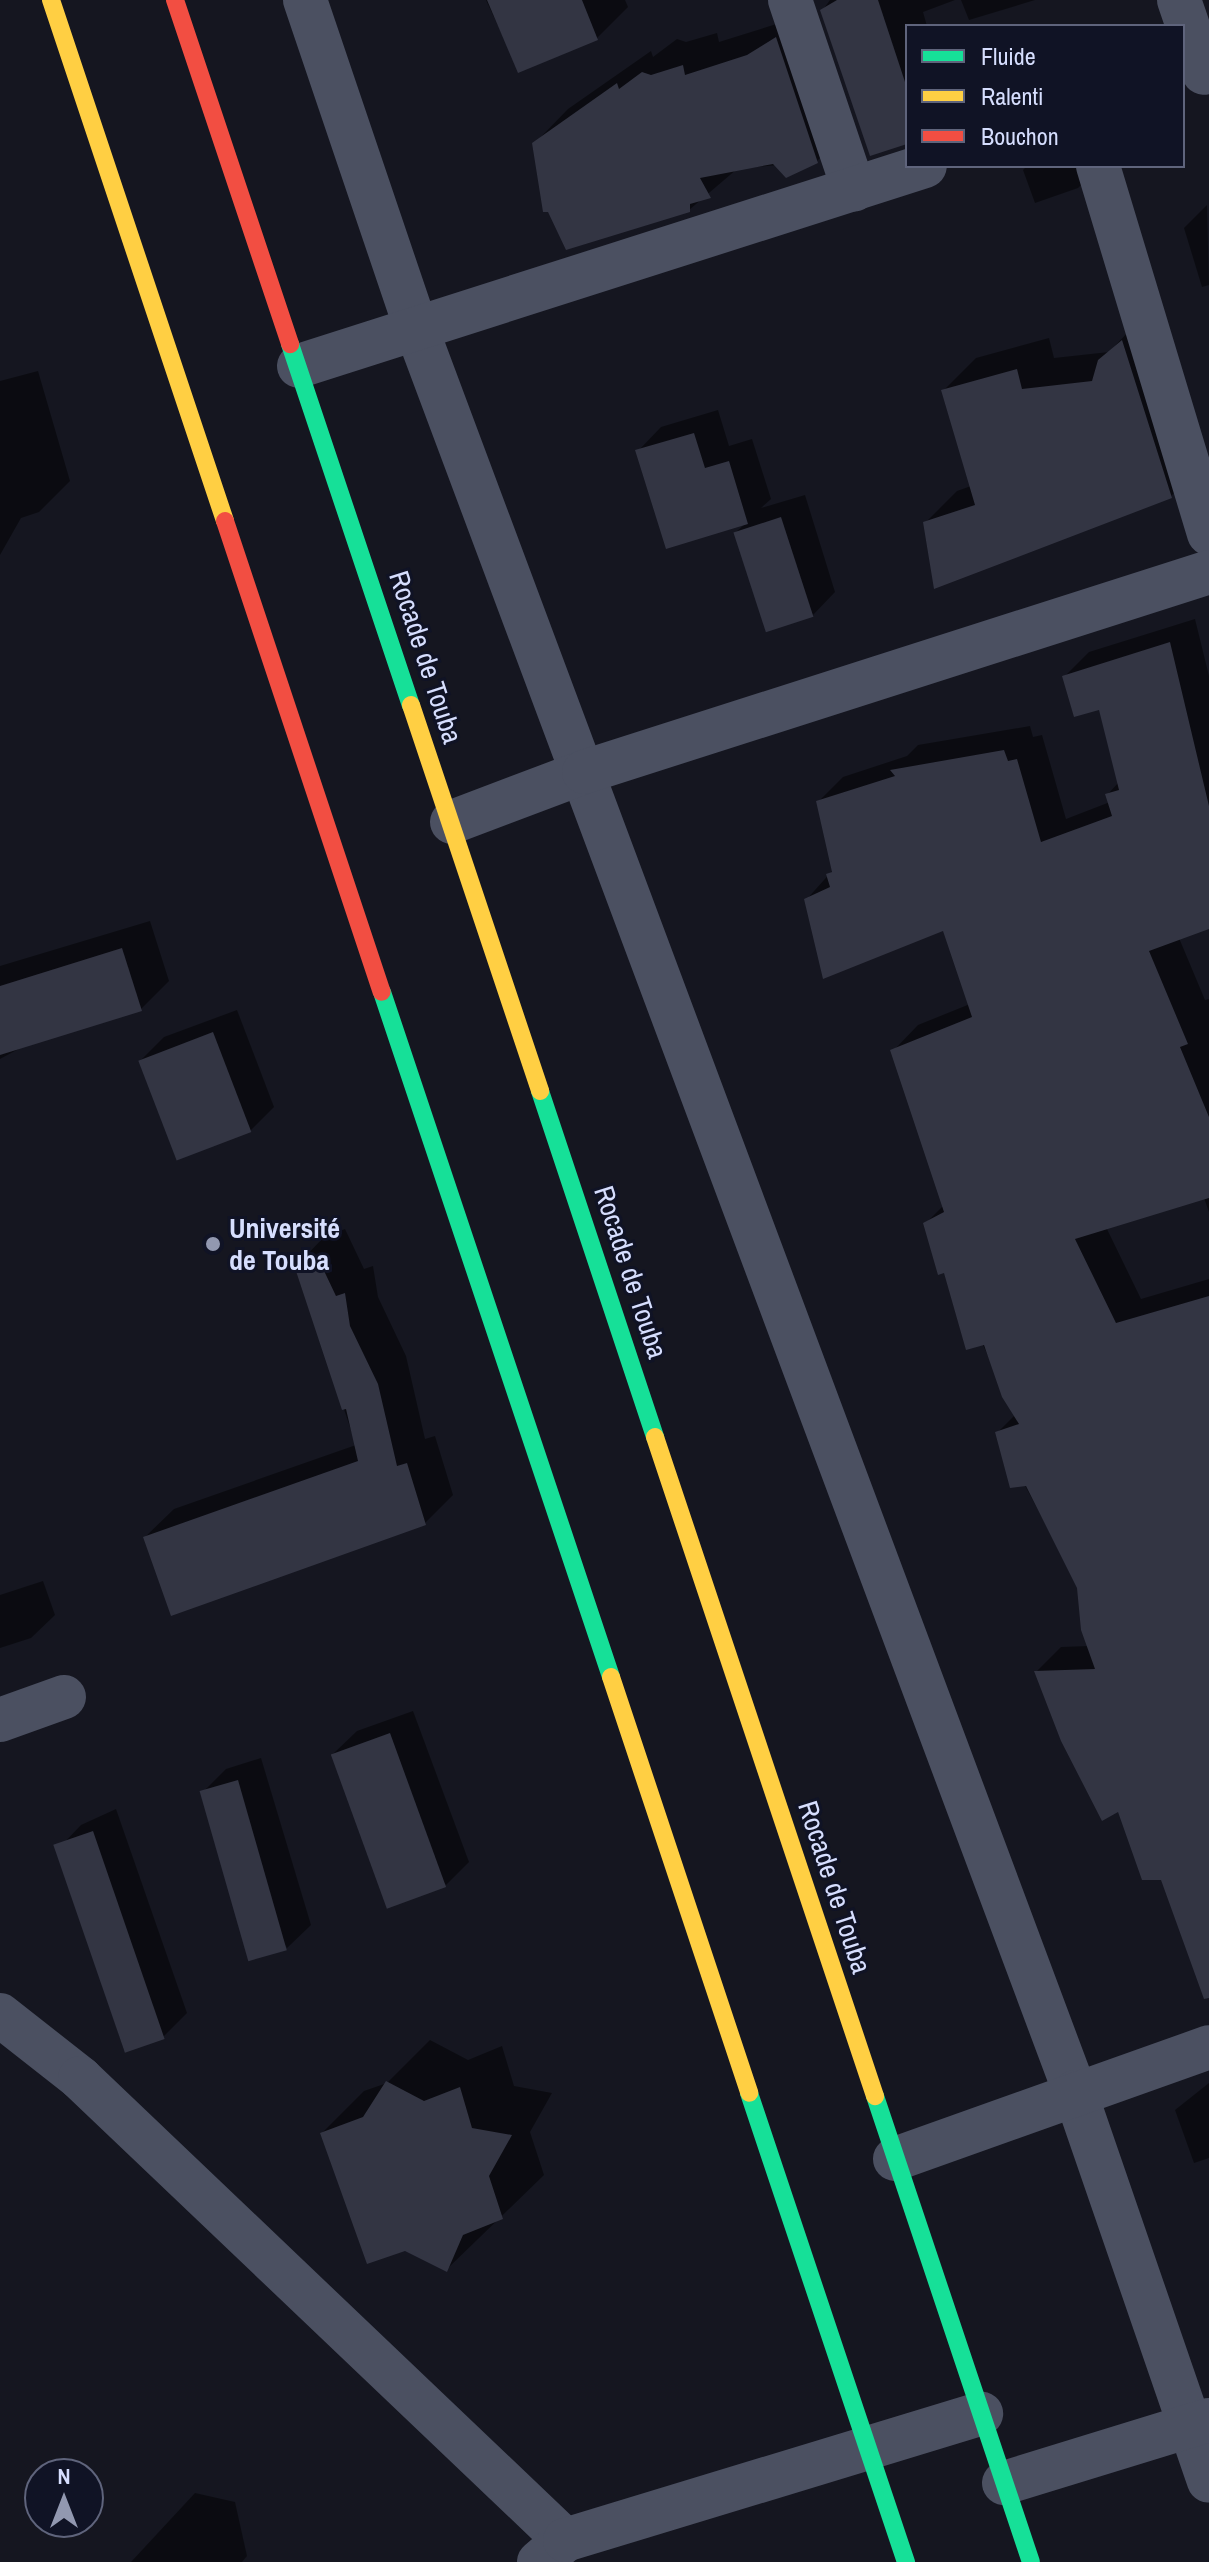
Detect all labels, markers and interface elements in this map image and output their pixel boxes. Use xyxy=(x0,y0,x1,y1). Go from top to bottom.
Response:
legend xyxy=(905,24,1185,168)
text: Fluide xyxy=(981,40,1036,72)
text: Ralenti xyxy=(981,80,1043,112)
text: Bouchon xyxy=(981,120,1059,152)
street label: Rocade de Touba xyxy=(382,566,470,748)
street label: Rocade de Touba xyxy=(587,1181,675,1363)
place label: Université de Touba xyxy=(229,1211,340,1277)
marker: Université de Touba xyxy=(204,1235,222,1253)
street label: Rocade de Touba xyxy=(791,1796,879,1978)
north arrow xyxy=(24,2458,104,2538)
text: N xyxy=(57,2461,71,2491)

